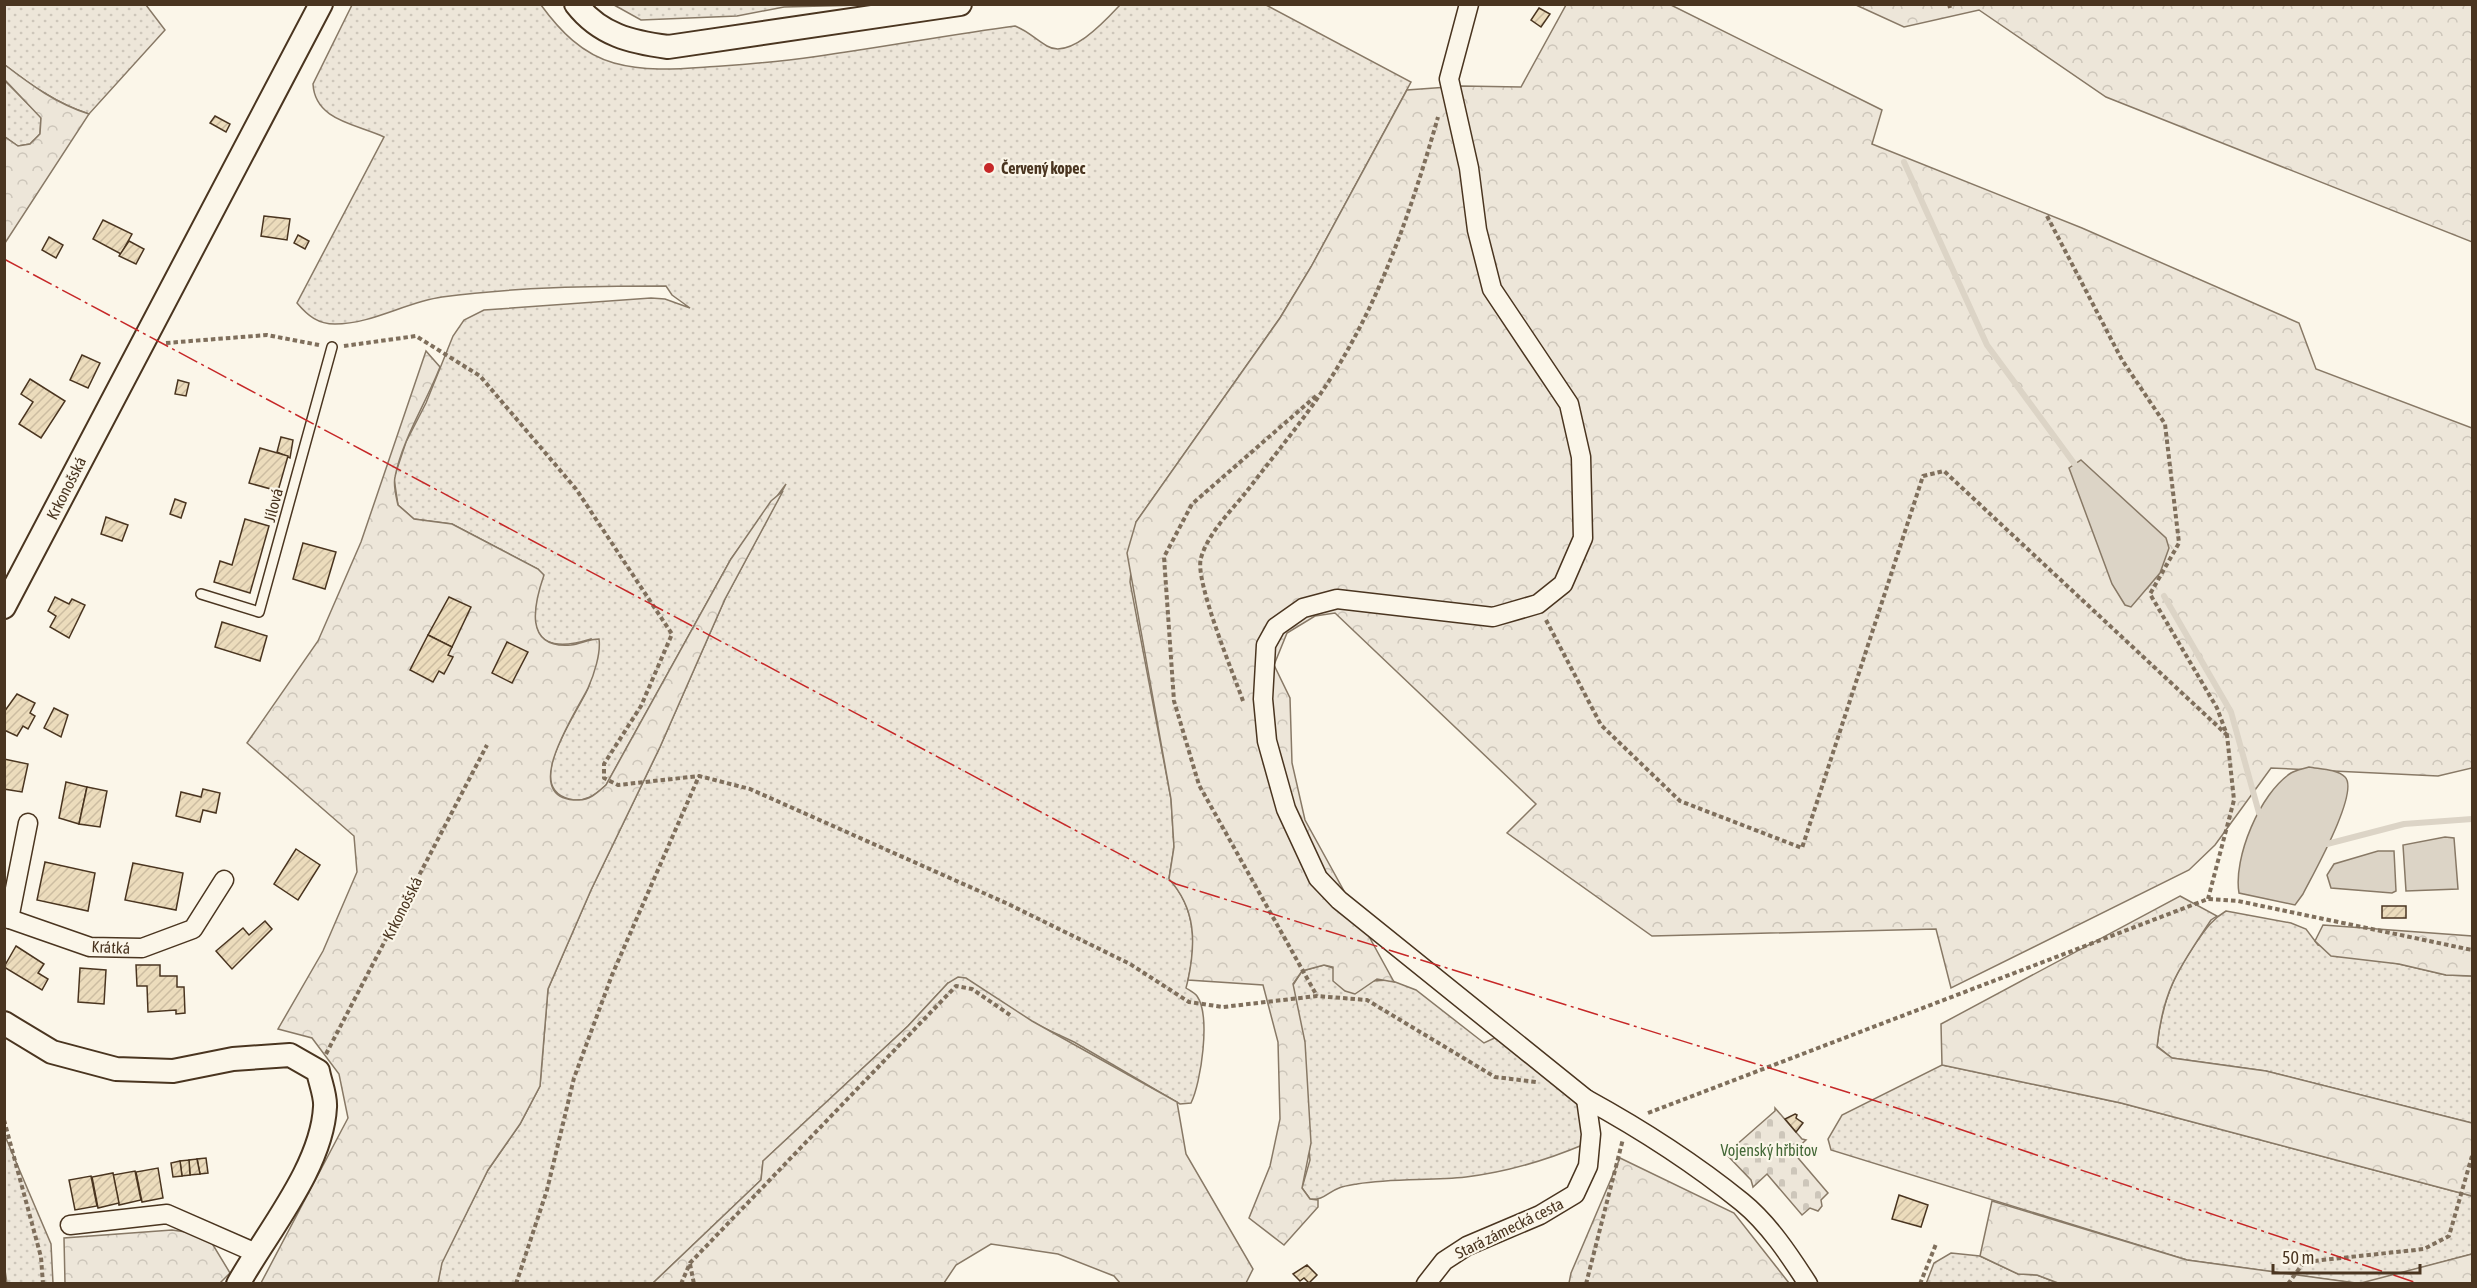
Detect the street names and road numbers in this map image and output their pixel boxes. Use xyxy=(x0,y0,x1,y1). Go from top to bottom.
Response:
street label: Krkonošská xyxy=(43,454,89,522)
street label: Jílová xyxy=(260,486,286,524)
street label: Krkonošská xyxy=(379,874,425,942)
street label: Krátká xyxy=(91,937,131,957)
street label: Stará zámecká cesta xyxy=(1452,1194,1566,1262)

